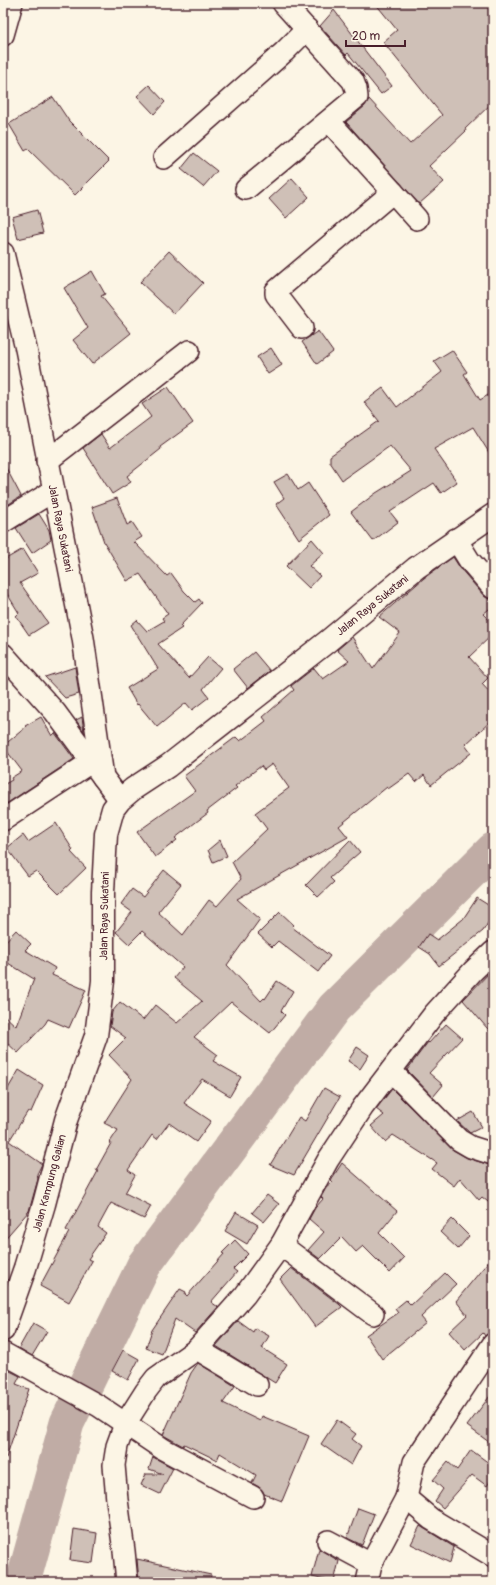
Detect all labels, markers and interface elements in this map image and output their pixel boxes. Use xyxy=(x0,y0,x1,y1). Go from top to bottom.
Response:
scale bar xyxy=(346,22,405,48)
text: 20 m xyxy=(352,29,381,44)
street label: Jalan Raya Sukatani xyxy=(46,483,75,573)
street label: Jalan Raya Sukatani xyxy=(334,572,411,638)
street label: Jalan Raya Sukatani xyxy=(97,871,112,961)
street label: Jalan Kampung Galian xyxy=(30,1133,69,1233)

